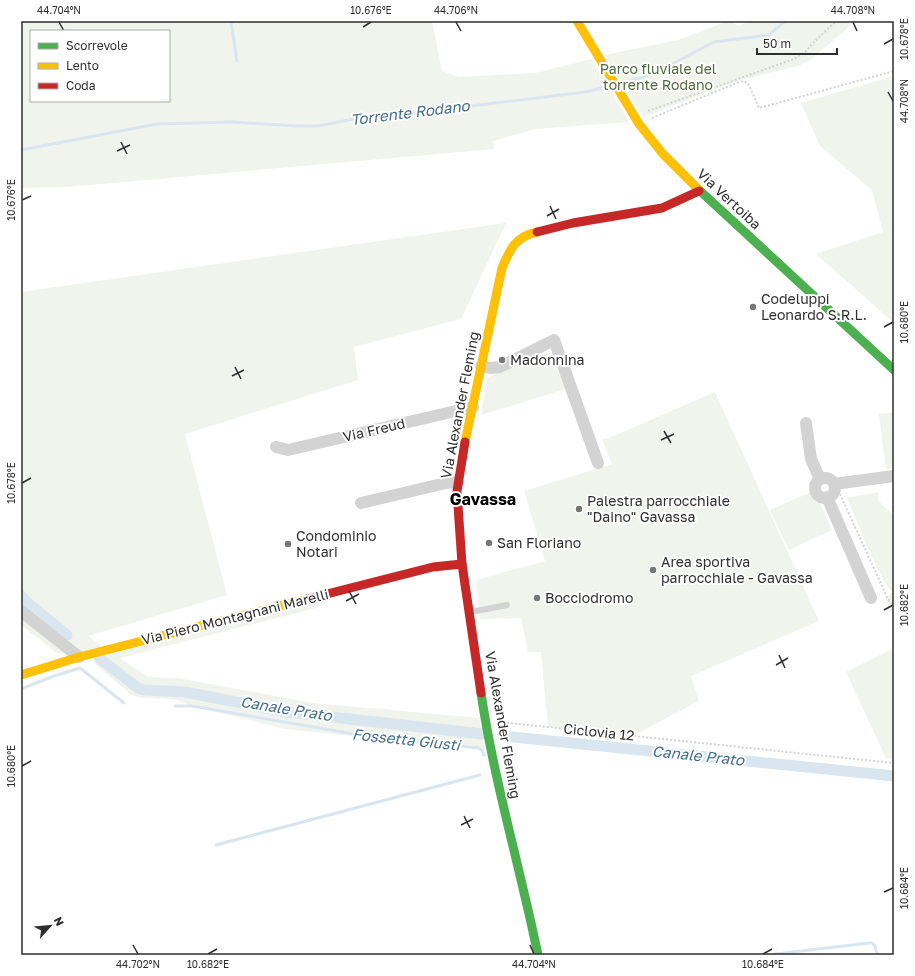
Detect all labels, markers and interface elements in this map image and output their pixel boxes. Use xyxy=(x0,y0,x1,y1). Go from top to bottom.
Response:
text: 44.704°N xyxy=(37,4,81,16)
text: 10.676°E xyxy=(350,4,392,16)
text: 44.706°N xyxy=(434,4,478,16)
text: 44.708°N xyxy=(831,4,875,16)
text: 10.678°E xyxy=(898,18,910,60)
legend xyxy=(30,30,170,102)
scale bar xyxy=(757,30,837,56)
text: 50 m xyxy=(763,36,791,51)
text: Scorrevole xyxy=(66,38,128,53)
text: Lento xyxy=(66,58,99,73)
park label: Parco fluviale del torrente Rodano xyxy=(600,60,716,93)
text: Coda xyxy=(66,78,96,93)
text: 44.708°N xyxy=(898,79,910,123)
water label: Torrente Rodano xyxy=(349,96,471,128)
street label: Via Vertoiba xyxy=(694,165,765,233)
text: 10.676°E xyxy=(5,179,17,221)
place label: Codeluppi Leonardo S.R.L. xyxy=(761,290,867,323)
text: 10.680°E xyxy=(898,301,910,343)
marker: Codeluppi Leonardo S.R.L. xyxy=(748,302,758,312)
street label: Via Alexander Fleming xyxy=(437,330,482,480)
place label: Madonnina xyxy=(510,351,584,368)
marker: Madonnina xyxy=(497,355,507,365)
street label: Via Freud xyxy=(341,414,407,445)
text: 10.678°E xyxy=(5,462,17,504)
district label: Gavassa xyxy=(450,489,516,509)
place label: Palestra parrocchiale "Daino" Gavassa xyxy=(587,492,730,525)
marker: Palestra parrocchiale "Daino" Gavassa xyxy=(574,504,584,514)
place label: Condominio Notari xyxy=(296,527,376,560)
place label: San Floriano xyxy=(497,534,581,551)
marker: San Floriano xyxy=(484,538,494,548)
marker: Condominio Notari xyxy=(283,539,293,549)
place label: Area sportiva parrocchiale - Gavassa xyxy=(661,553,813,586)
marker: Area sportiva parrocchiale - Gavassa xyxy=(648,565,658,575)
text: 10.682°E xyxy=(898,584,910,626)
street label: Via Piero Montagnani Marelli xyxy=(140,585,330,648)
place label: Bocciodromo xyxy=(545,589,633,606)
marker: Bocciodromo xyxy=(532,593,542,603)
street label: Via Alexander Fleming xyxy=(482,650,525,800)
water label: Canale Prato xyxy=(239,692,334,724)
street label: Ciclovia 12 xyxy=(563,719,635,744)
water label: Fossetta Giusti xyxy=(351,724,463,754)
water label: Canale Prato xyxy=(651,741,746,769)
text: 10.680°E xyxy=(5,745,17,787)
text: 10.684°E xyxy=(898,867,910,909)
north arrow xyxy=(30,906,70,946)
text: N xyxy=(52,915,67,928)
text: 44.702°N xyxy=(116,958,160,970)
text: 10.682°E xyxy=(187,958,229,970)
text: 44.704°N xyxy=(512,958,556,970)
text: 10.684°E xyxy=(742,958,784,970)

